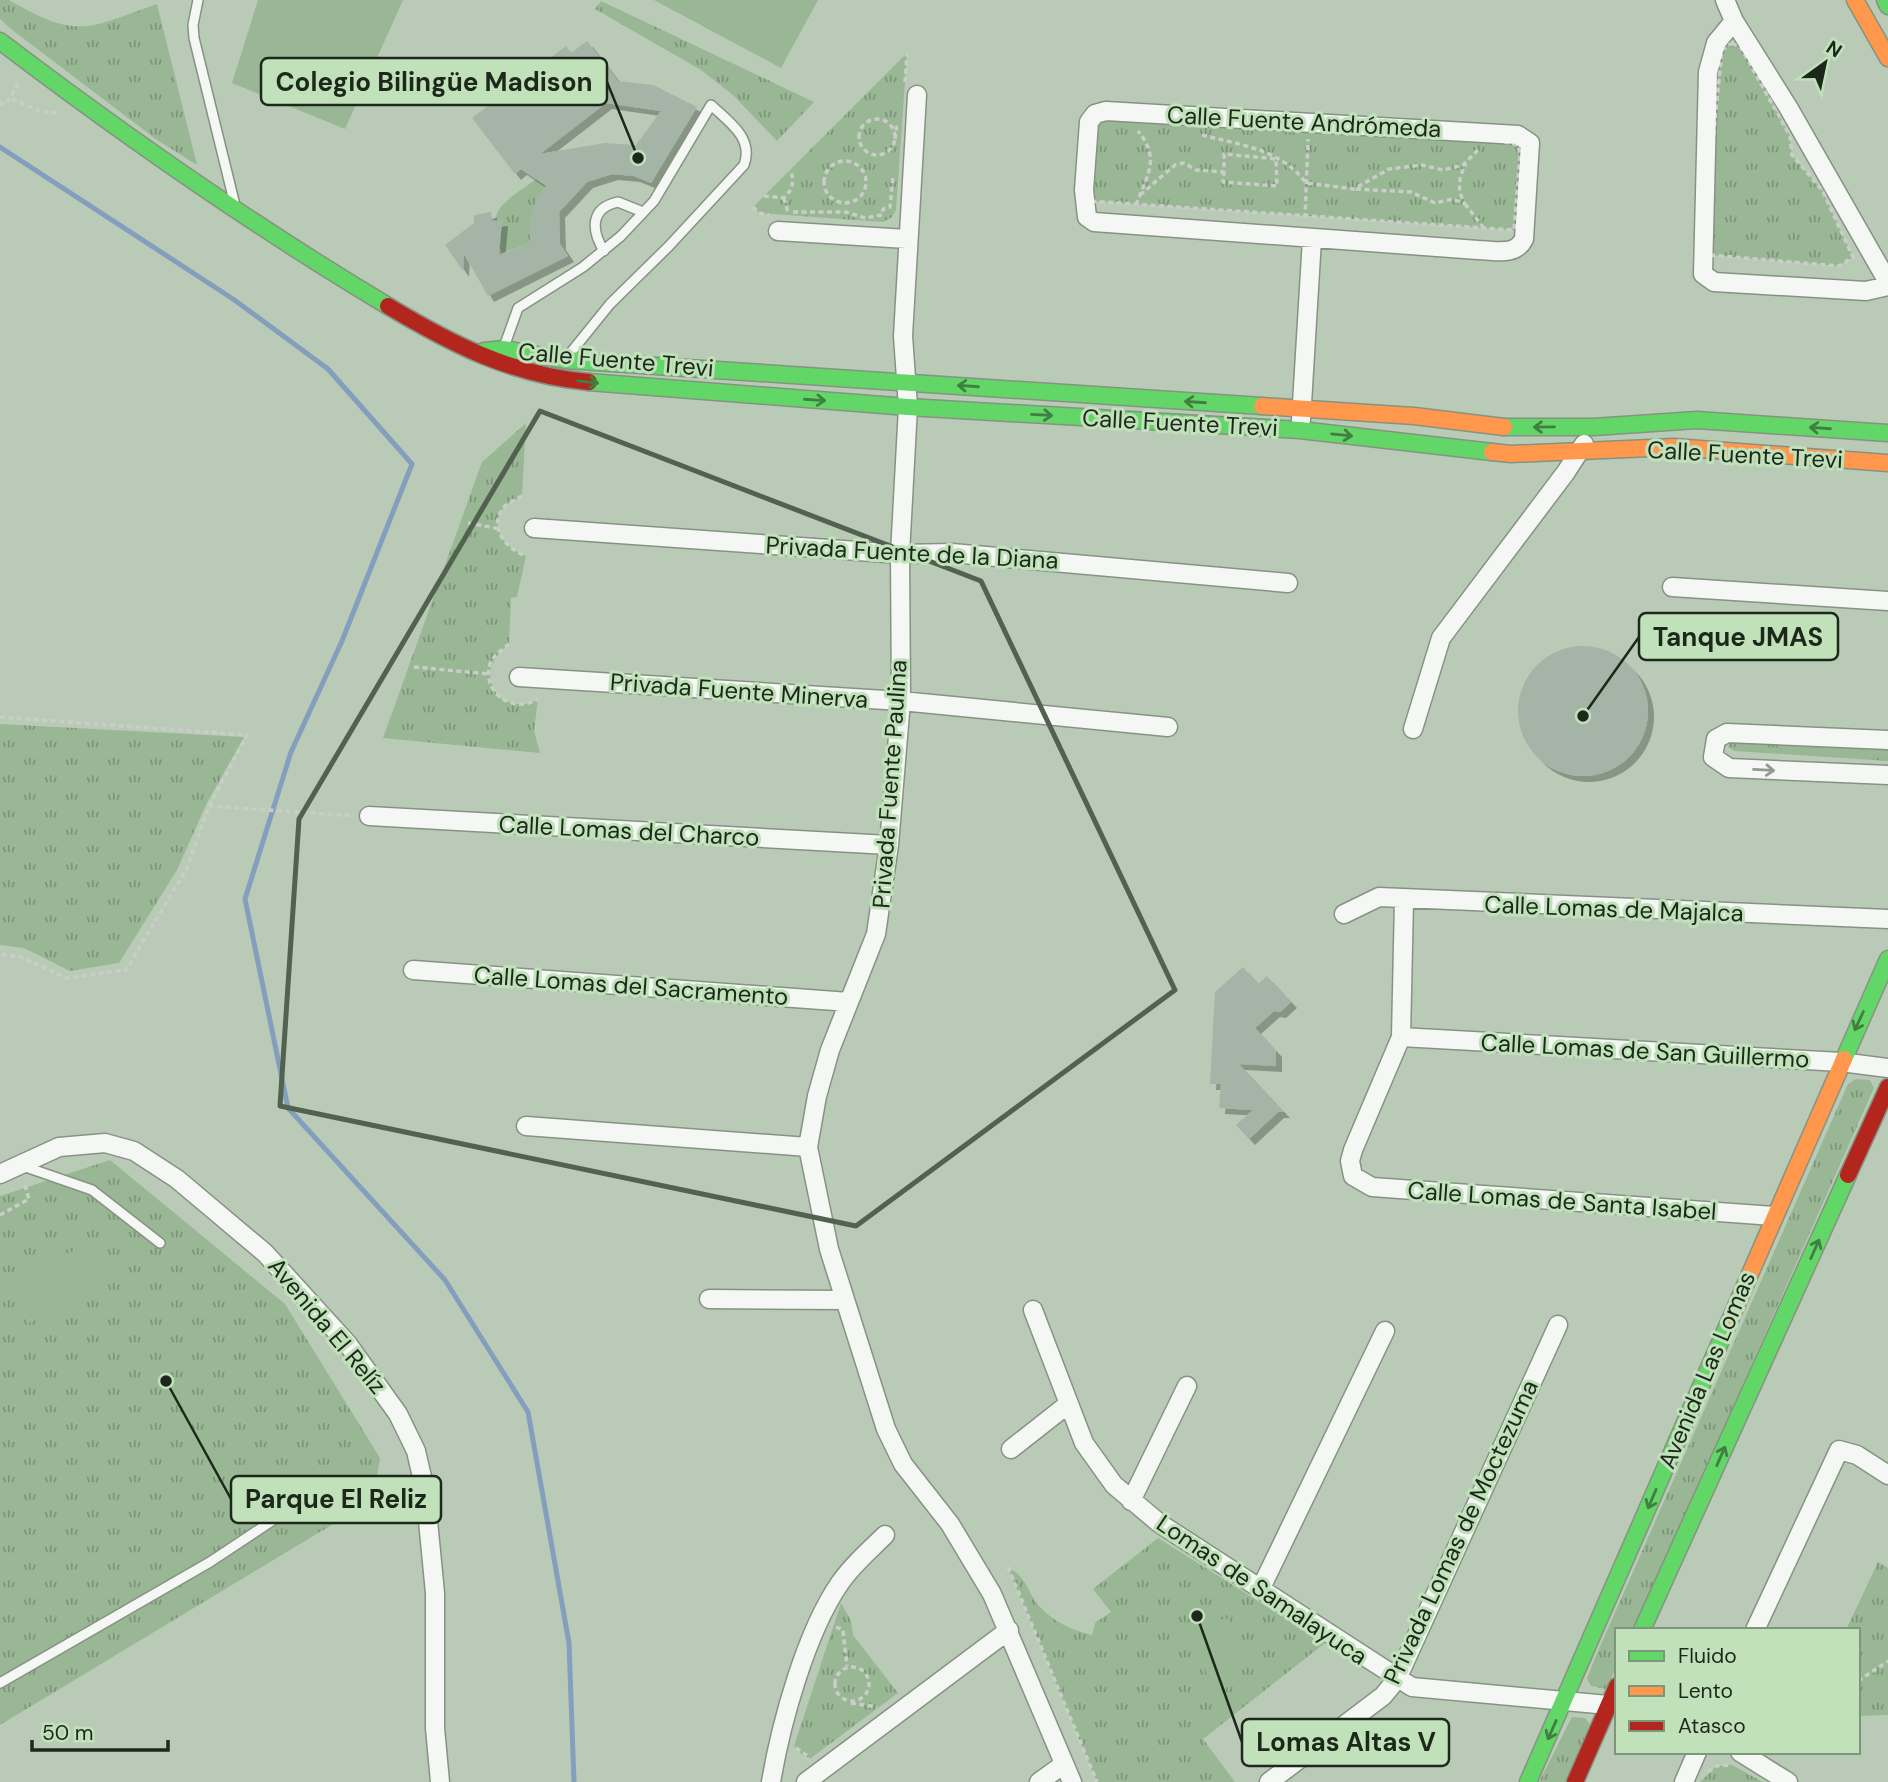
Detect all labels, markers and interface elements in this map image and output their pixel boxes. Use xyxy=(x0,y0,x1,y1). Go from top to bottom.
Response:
north arrow xyxy=(1790,28,1860,98)
text: N xyxy=(1821,35,1847,63)
callout: Colegio Bilingüe Madison xyxy=(261,58,607,105)
text: Colegio Bilingüe Madison xyxy=(275,65,593,99)
street label: Calle Fuente Andrómeda xyxy=(1166,99,1442,144)
street label: Calle Fuente Trevi xyxy=(517,336,715,383)
one-way arrow xyxy=(576,376,599,389)
one-way arrow xyxy=(957,379,980,392)
one-way arrow xyxy=(803,394,825,407)
one-way arrow xyxy=(1184,395,1207,408)
street label: Calle Fuente Trevi xyxy=(1081,402,1279,443)
one-way arrow xyxy=(1030,409,1052,422)
one-way arrow xyxy=(1533,421,1556,434)
one-way arrow xyxy=(1809,422,1832,435)
one-way arrow xyxy=(1330,429,1353,442)
street label: Calle Fuente Trevi xyxy=(1646,434,1844,475)
street label: Privada Fuente de la Diana xyxy=(765,529,1059,576)
callout: Tanque JMAS xyxy=(1639,613,1838,660)
text: Tanque JMAS xyxy=(1653,620,1823,654)
street label: Privada Fuente Paulina xyxy=(865,659,914,909)
street label: Privada Fuente Minerva xyxy=(609,666,869,715)
one-way arrow xyxy=(1753,763,1776,776)
street label: Calle Lomas del Charco xyxy=(498,808,760,853)
street label: Calle Lomas de Majalca xyxy=(1484,888,1744,929)
street label: Calle Lomas del Sacramento xyxy=(473,959,789,1012)
one-way arrow xyxy=(1852,1010,1866,1031)
street label: Calle Lomas de San Guillermo xyxy=(1480,1026,1810,1075)
street label: Calle Lomas de Santa Isabel xyxy=(1407,1174,1718,1227)
one-way arrow xyxy=(1809,1239,1822,1260)
street label: Avenida El Relíz xyxy=(261,1251,393,1400)
street label: Avenida Las Lomas xyxy=(1651,1266,1762,1473)
street label: Privada Lomas de Moctezuma xyxy=(1376,1375,1545,1689)
one-way arrow xyxy=(1715,1446,1728,1467)
callout: Parque El Reliz xyxy=(231,1476,441,1523)
text: Parque El Reliz xyxy=(245,1482,427,1516)
one-way arrow xyxy=(1645,1488,1658,1509)
street label: Lomas de Samalayuca xyxy=(1151,1507,1374,1672)
legend xyxy=(1615,1628,1860,1754)
text: Fluido xyxy=(1678,1642,1737,1670)
text: Lento xyxy=(1678,1677,1733,1705)
scale bar xyxy=(32,1708,168,1752)
text: Atasco xyxy=(1678,1712,1746,1740)
text: 50 m xyxy=(42,1719,93,1747)
callout: Lomas Altas V xyxy=(1242,1719,1449,1766)
one-way arrow xyxy=(1545,1719,1558,1740)
text: Lomas Altas V xyxy=(1256,1725,1436,1759)

